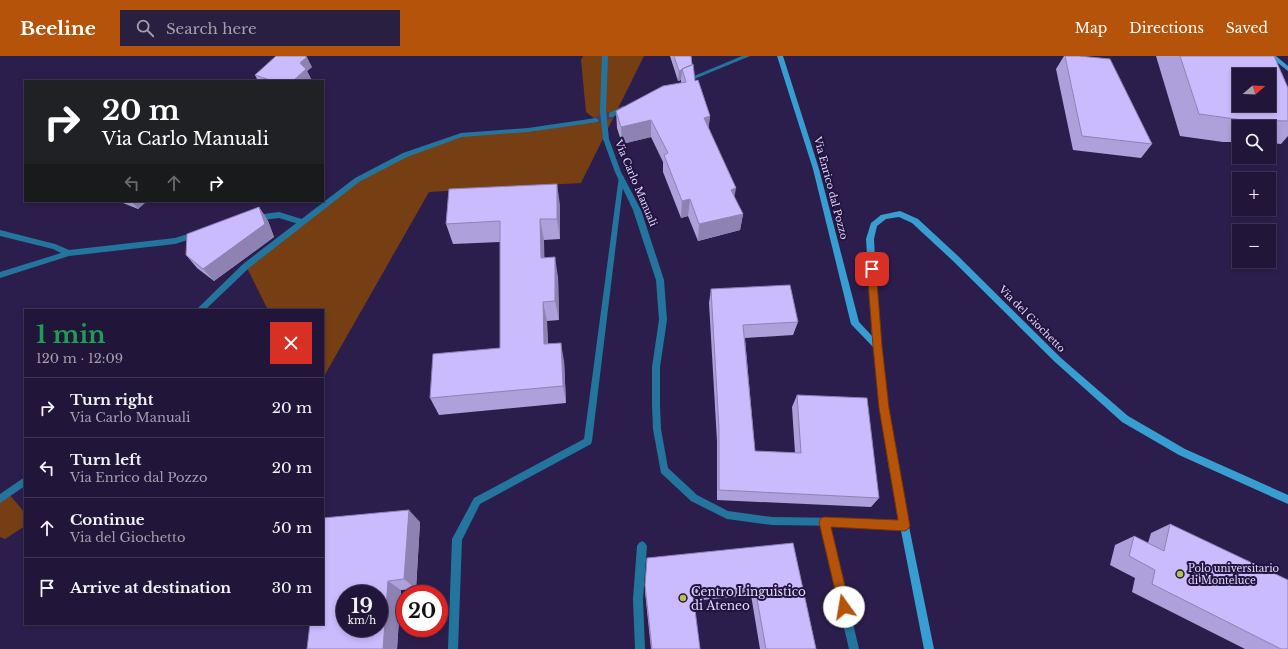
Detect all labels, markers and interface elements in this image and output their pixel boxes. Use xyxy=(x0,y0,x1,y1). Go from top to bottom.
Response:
search box xyxy=(120,10,400,46)
text: Beeline xyxy=(20,17,96,40)
icon: search xyxy=(134,17,156,39)
text: Search here xyxy=(166,19,257,38)
text: Map xyxy=(1075,19,1107,37)
text: Directions xyxy=(1129,19,1204,37)
text: Saved xyxy=(1226,19,1268,37)
north arrow xyxy=(1232,68,1276,112)
map controls xyxy=(1232,68,1276,268)
text: 20 m xyxy=(102,93,180,128)
icon: right xyxy=(36,96,88,148)
button: search xyxy=(1232,120,1276,164)
text: Via Carlo Manuali xyxy=(102,128,269,150)
street label: Via Enrico dal Pozzo xyxy=(811,134,851,241)
street label: Via Carlo Manuali xyxy=(612,137,660,229)
icon: left xyxy=(121,172,143,194)
icon: ahead xyxy=(163,172,185,194)
icon: right xyxy=(205,172,227,194)
button: + xyxy=(1232,172,1276,216)
button: − xyxy=(1232,224,1276,268)
pin xyxy=(855,252,889,286)
icon: arrive xyxy=(861,258,883,280)
street label: Via del Giochetto xyxy=(995,282,1068,355)
text: 1 min xyxy=(36,320,106,349)
button: close xyxy=(270,322,312,364)
text: 120 m · 12:09 xyxy=(36,350,123,367)
text: Turn right xyxy=(70,390,153,409)
icon: right xyxy=(36,397,58,419)
text: 20 m xyxy=(272,398,312,417)
text: Via Carlo Manuali xyxy=(70,409,190,426)
text: Turn left xyxy=(70,450,141,469)
icon: left xyxy=(36,457,58,479)
text: 20 m xyxy=(272,458,312,477)
text: Via Enrico dal Pozzo xyxy=(70,469,207,486)
text: Continue xyxy=(70,510,145,529)
icon: ahead xyxy=(36,517,58,539)
text: 50 m xyxy=(272,518,312,537)
text: Via del Giochetto xyxy=(70,529,185,546)
place label: Polo universitario di Monteluce xyxy=(1188,562,1280,587)
marker: Polo universitario di Monteluce xyxy=(1175,569,1185,579)
icon: arrive xyxy=(36,577,58,599)
text: Arrive at destination xyxy=(70,578,231,597)
text: 30 m xyxy=(272,578,312,597)
place label: Centro Linguistico di Ateneo xyxy=(691,584,806,613)
speed limit sign: 20 xyxy=(396,585,448,637)
position arrow xyxy=(823,586,865,628)
marker: Centro Linguistico di Ateneo xyxy=(678,593,688,603)
text: 19 xyxy=(351,594,373,618)
text: km/h xyxy=(348,614,376,627)

